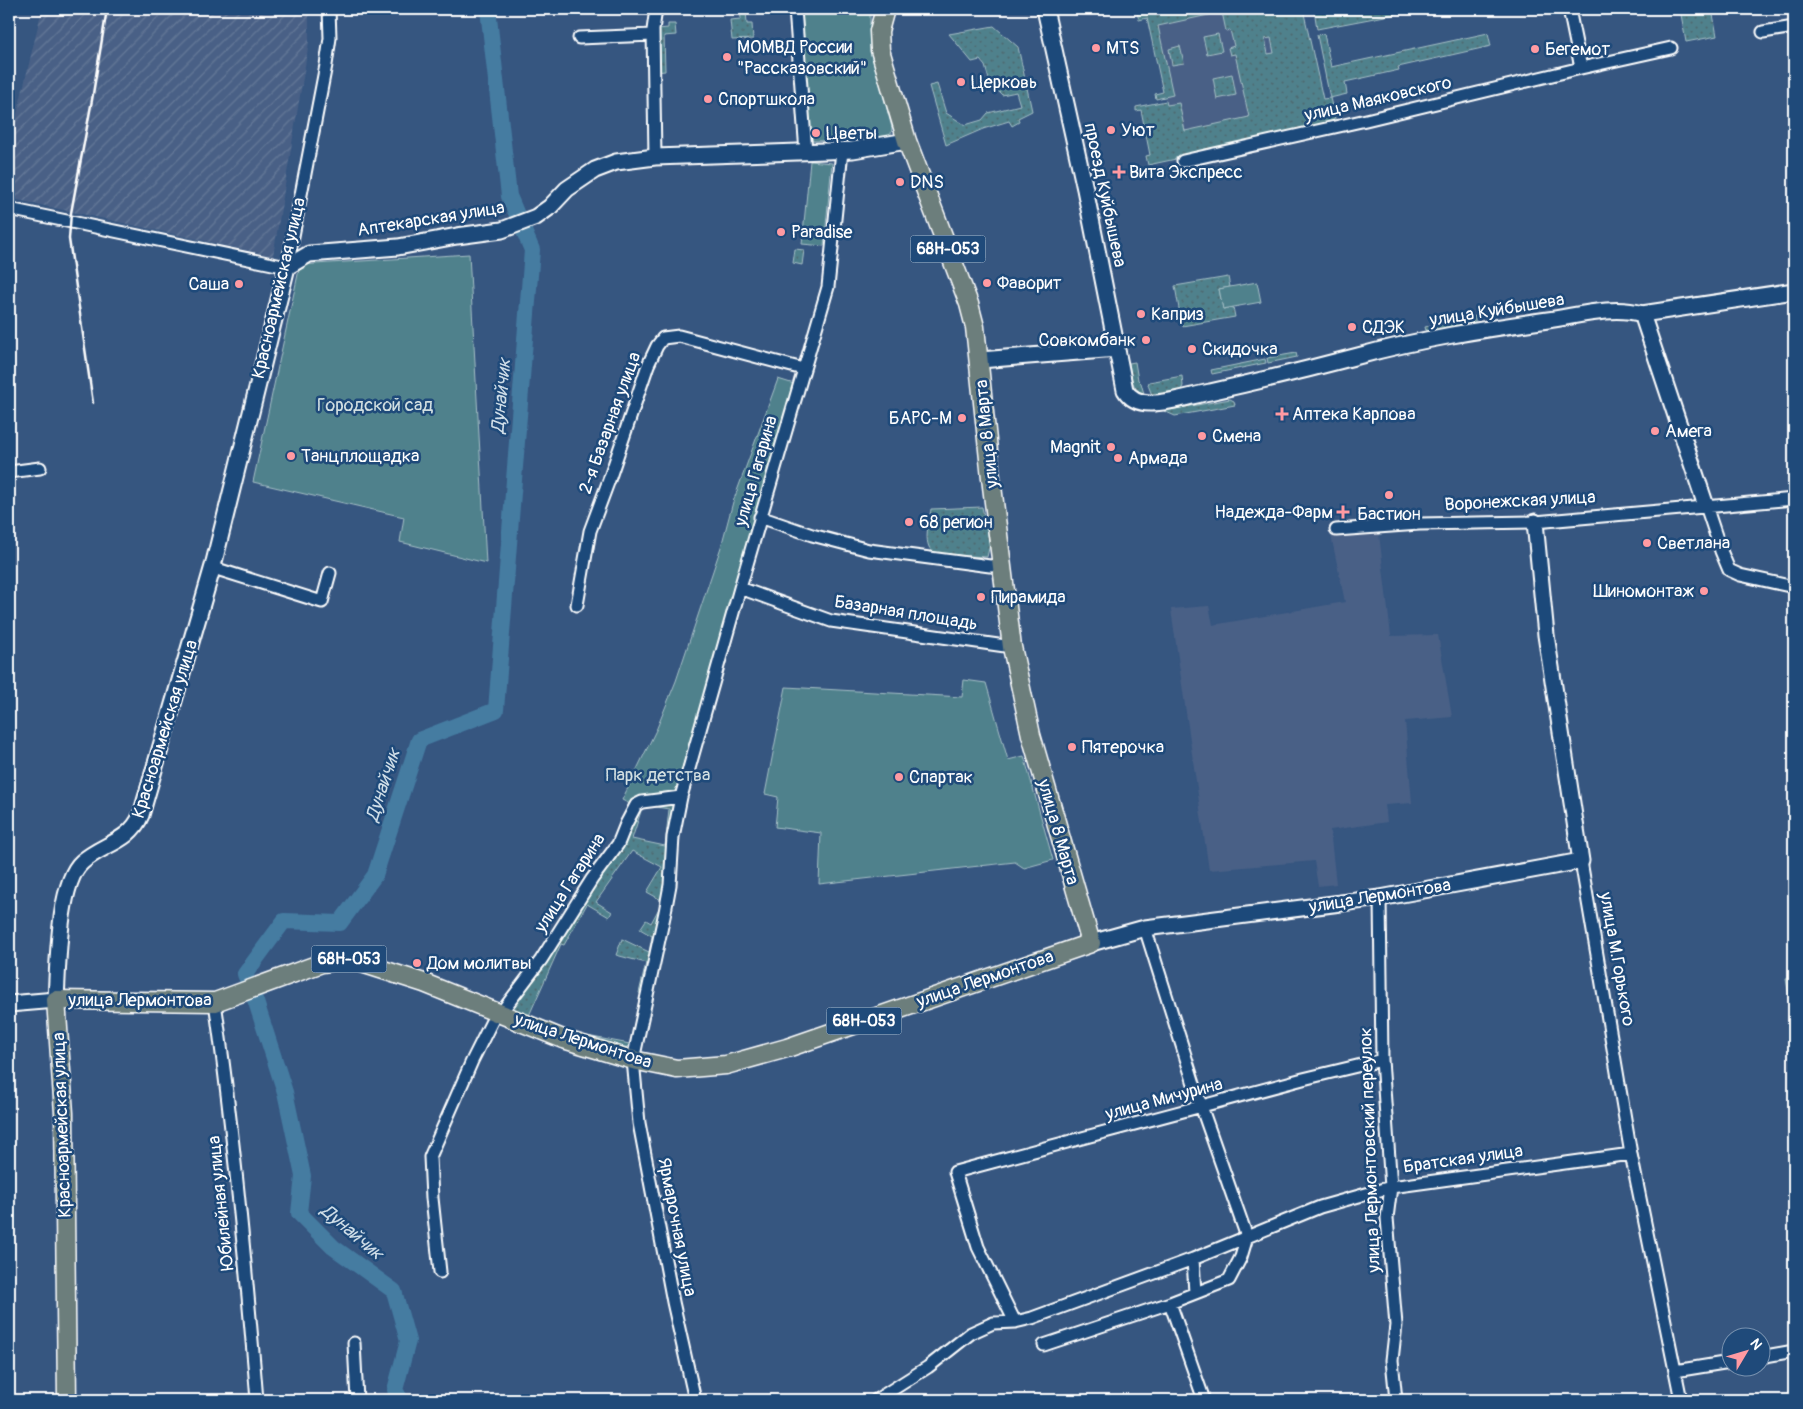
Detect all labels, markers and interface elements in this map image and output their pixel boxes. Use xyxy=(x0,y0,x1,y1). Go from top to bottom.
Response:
place label: МОМВД России "Рассказовский" xyxy=(737,36,867,80)
place label: MTS xyxy=(1106,37,1139,60)
place label: Бегемот xyxy=(1545,38,1610,61)
marker: MTS xyxy=(1090,42,1102,54)
marker: Бегемот xyxy=(1529,43,1541,55)
marker: МОМВД России "Рассказовский" xyxy=(721,51,733,63)
place label: Церковь xyxy=(971,71,1037,94)
street label: улица Маяковского xyxy=(1301,71,1454,127)
marker: Церковь xyxy=(955,76,967,88)
place label: Спортшкола xyxy=(718,88,815,111)
marker: Спортшкола xyxy=(702,93,714,105)
place label: Уют xyxy=(1121,119,1155,142)
street label: проезд Куйбышева xyxy=(1078,121,1132,269)
place label: Цветы xyxy=(826,122,877,145)
marker: Уют xyxy=(1105,124,1117,136)
marker: Цветы xyxy=(810,127,822,139)
place label: Вита Экспресс xyxy=(1129,161,1243,184)
marker: Вита Экспресс xyxy=(1113,166,1125,178)
place label: DNS xyxy=(910,171,944,194)
marker: DNS xyxy=(894,176,906,188)
street label: Красноармейская улица xyxy=(247,195,311,381)
street label: Аптекарская улица xyxy=(356,196,506,242)
place label: Paradise xyxy=(791,221,852,244)
marker: Paradise xyxy=(775,226,787,238)
road number: 68Н-053 xyxy=(910,235,986,262)
place label: Фаворит xyxy=(997,272,1061,295)
place label: Саша xyxy=(188,273,229,296)
marker: Фаворит xyxy=(981,277,993,289)
marker: Саша xyxy=(233,278,245,290)
street label: улица Куйбышева xyxy=(1427,288,1566,332)
place label: Каприз xyxy=(1151,303,1204,326)
marker: Каприз xyxy=(1135,308,1147,320)
place label: СДЭК xyxy=(1362,316,1405,339)
marker: СДЭК xyxy=(1346,321,1358,333)
place label: Совкомбанк xyxy=(1039,329,1136,352)
marker: Совкомбанк xyxy=(1140,334,1152,346)
place label: Скидочка xyxy=(1202,338,1278,361)
marker: Скидочка xyxy=(1186,343,1198,355)
street label: 2-я Базарная улица xyxy=(574,349,646,497)
water label: Дунайчик xyxy=(486,356,516,435)
street label: улица 8 Марта xyxy=(970,379,1004,490)
park label: Городской сад xyxy=(317,394,433,417)
place label: Аптека Карпова xyxy=(1292,403,1416,426)
place label: БАРС-М xyxy=(889,407,952,430)
marker: Аптека Карпова xyxy=(1276,408,1288,420)
marker: БАРС-М xyxy=(956,412,968,424)
street label: улица Гагарина xyxy=(729,413,783,530)
place label: Амега xyxy=(1665,420,1712,443)
place label: Смена xyxy=(1212,425,1261,448)
marker: Амега xyxy=(1649,425,1661,437)
marker: Смена xyxy=(1196,430,1208,442)
place label: Magnit xyxy=(1050,436,1102,459)
marker: Magnit xyxy=(1105,441,1117,453)
place label: Танцплощадка xyxy=(301,445,419,468)
place label: Армада xyxy=(1128,447,1188,470)
marker: Танцплощадка xyxy=(285,450,297,462)
marker: Армада xyxy=(1112,452,1124,464)
street label: Воронежская улица xyxy=(1444,486,1596,516)
marker: Бастион xyxy=(1383,489,1395,501)
place label: Надежда-Фарм xyxy=(1214,501,1333,524)
place label: Бастион xyxy=(1357,503,1421,526)
marker: Надежда-Фарм xyxy=(1337,506,1349,518)
place label: 68 регион xyxy=(919,511,993,534)
marker: 68 регион xyxy=(903,516,915,528)
place label: Светлана xyxy=(1657,532,1730,555)
marker: Светлана xyxy=(1641,537,1653,549)
place label: Шиномонтаж xyxy=(1593,580,1694,603)
marker: Шиномонтаж xyxy=(1698,585,1710,597)
place label: Пирамида xyxy=(991,586,1066,609)
street label: Базарная площадь xyxy=(833,590,979,636)
marker: Пирамида xyxy=(975,591,987,603)
street label: Красноармейская улица xyxy=(127,637,203,821)
place label: Пятерочка xyxy=(1082,736,1164,759)
marker: Пятерочка xyxy=(1066,741,1078,753)
water label: Дунайчик xyxy=(360,744,407,825)
park label: Парк детства xyxy=(606,764,710,787)
place label: Спартак xyxy=(909,766,973,789)
marker: Спартак xyxy=(893,771,905,783)
street label: улица 8 Марта xyxy=(1032,776,1084,888)
street label: улица Гагарина xyxy=(529,829,611,938)
street label: улица Лермонтова xyxy=(1306,873,1453,919)
street label: улица М.Горького xyxy=(1594,889,1640,1028)
street label: улица Лермонтова xyxy=(913,945,1057,1014)
road number: 68Н-053 xyxy=(312,946,386,972)
place label: Дом молитвы xyxy=(426,952,532,975)
marker: Дом молитвы xyxy=(411,957,423,969)
street label: улица Лермонтова xyxy=(67,989,212,1012)
street label: улица Лермонтова xyxy=(510,1008,655,1074)
road number: 68Н-053 xyxy=(826,1008,902,1034)
street label: улица Лермонтовский переулок xyxy=(1354,1027,1386,1274)
street label: Красноармейская улица xyxy=(47,1032,77,1218)
street label: улица Мичурина xyxy=(1102,1072,1225,1126)
street label: Юбилейная улица xyxy=(202,1134,240,1272)
street label: Братская улица xyxy=(1402,1139,1524,1179)
street label: Ярмарочная улица xyxy=(652,1156,702,1298)
water label: Дунайчик xyxy=(315,1198,390,1267)
north arrow xyxy=(1720,1326,1770,1376)
text: N xyxy=(1746,1335,1765,1353)

